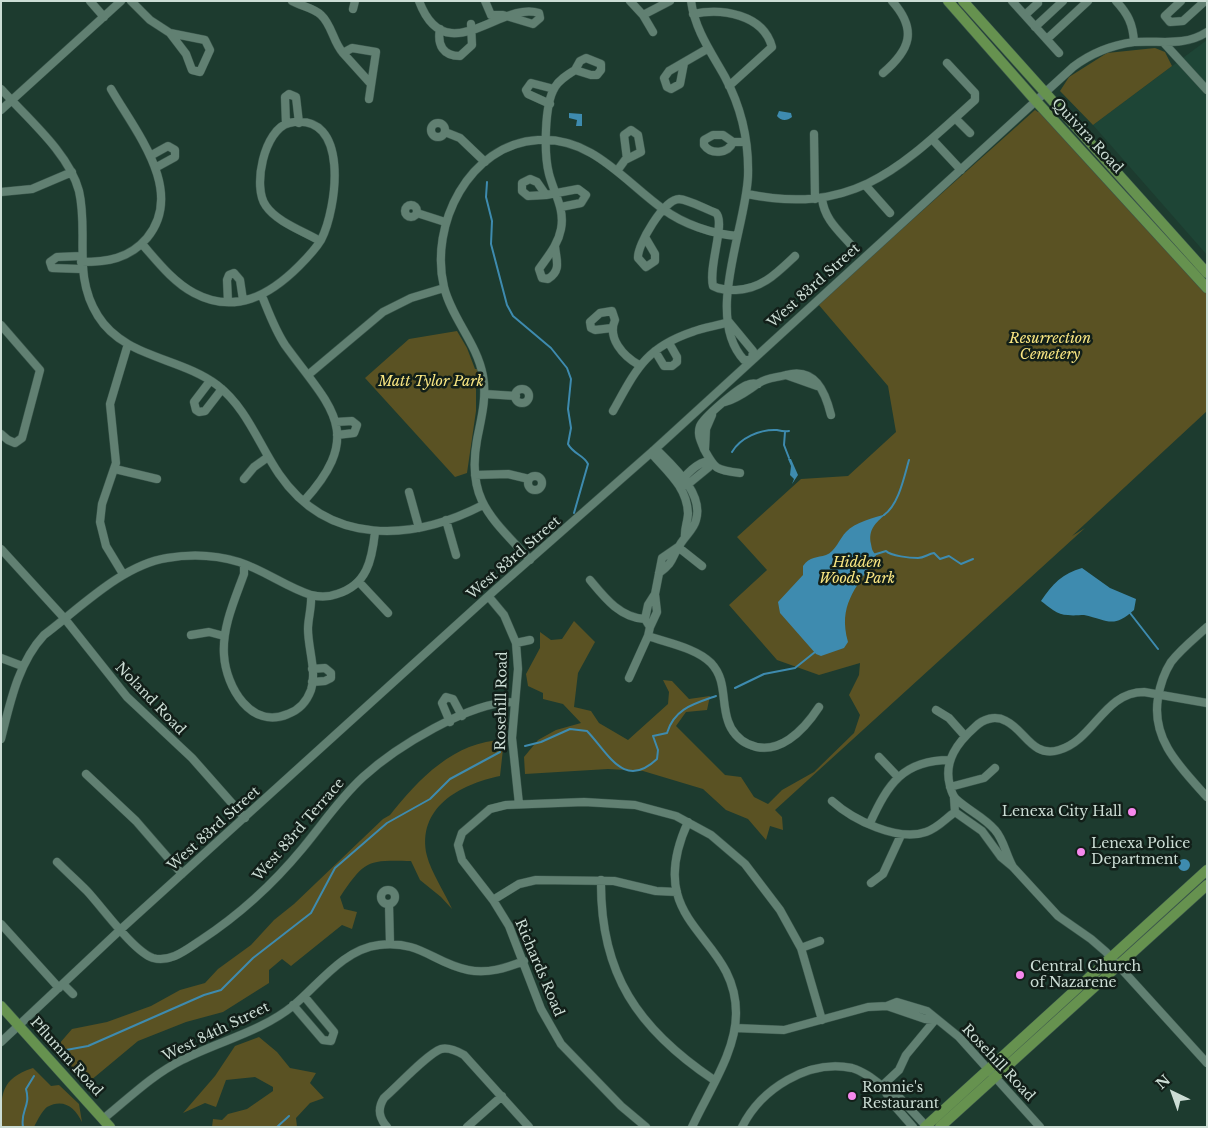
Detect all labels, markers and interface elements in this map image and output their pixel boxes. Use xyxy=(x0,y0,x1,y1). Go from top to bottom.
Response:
street label: Quivira Road xyxy=(1048,95,1126,177)
street label: West 83rd Street xyxy=(764,240,864,332)
park label: Resurrection Cemetery xyxy=(1009,331,1091,364)
park label: Matt Tylor Park xyxy=(378,374,484,390)
street label: West 83rd Street xyxy=(464,513,564,603)
park label: Hidden Woods Park xyxy=(819,555,895,588)
street label: Rosehill Road xyxy=(493,651,511,751)
street label: Noland Road xyxy=(111,659,189,739)
street label: West 83rd Terrace xyxy=(250,775,348,885)
street label: West 83rd Street xyxy=(164,783,264,875)
place label: Lenexa City Hall xyxy=(1002,804,1122,820)
marker: Lenexa City Hall xyxy=(1126,806,1138,818)
place label: Lenexa Police Department xyxy=(1091,836,1190,869)
marker: Lenexa Police Department xyxy=(1075,846,1087,858)
street label: Richards Road xyxy=(511,917,567,1019)
place label: Central Church of Nazarene xyxy=(1030,959,1141,992)
marker: Central Church of Nazarene xyxy=(1014,969,1026,981)
street label: West 84th Street xyxy=(160,999,272,1065)
street label: Pflumm Road xyxy=(26,1014,106,1100)
street label: Rosehill Road xyxy=(958,1021,1038,1105)
north arrow xyxy=(1148,1068,1198,1118)
text: N xyxy=(1152,1071,1174,1093)
place label: Ronnie's Restaurant xyxy=(862,1080,939,1112)
marker: Ronnie's Restaurant xyxy=(846,1090,858,1102)

